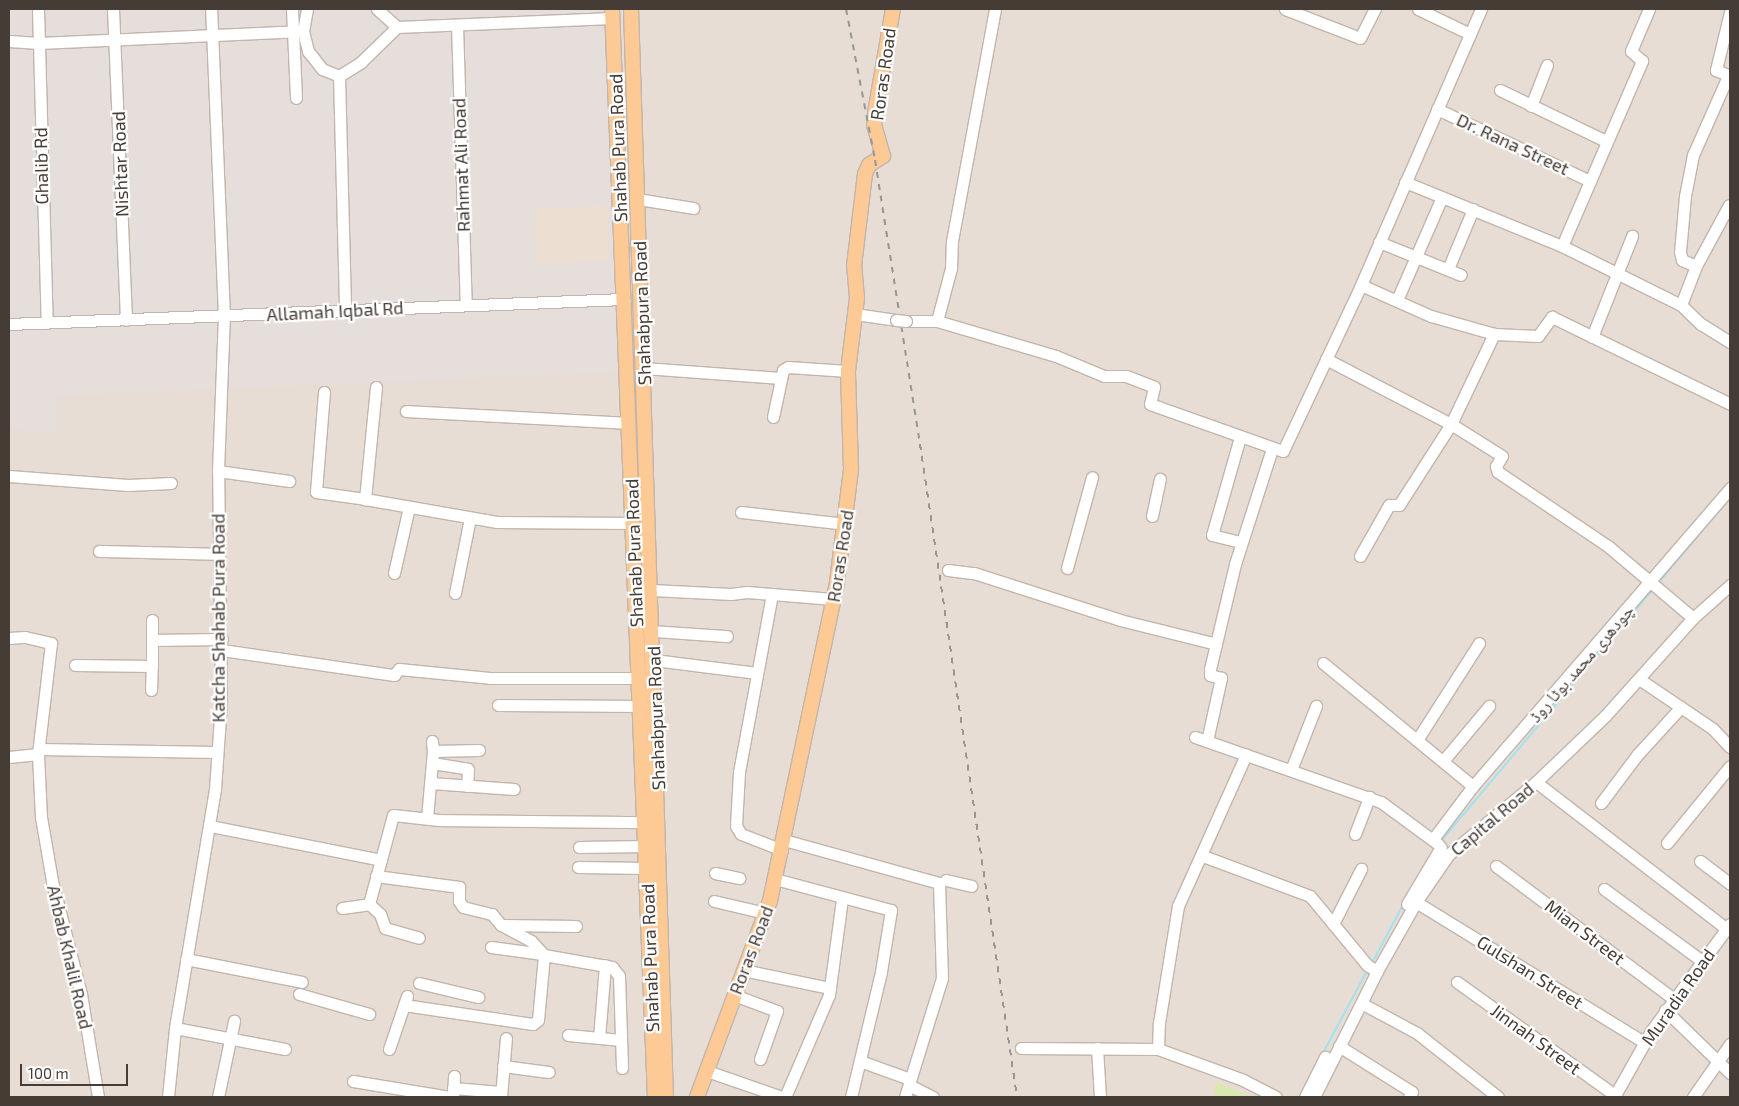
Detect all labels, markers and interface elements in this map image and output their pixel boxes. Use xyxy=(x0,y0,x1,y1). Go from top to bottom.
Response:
street label: Roras Road xyxy=(866,26,900,122)
street label: Shahab Pura Road xyxy=(605,73,631,223)
street label: Rahmat Ali Road xyxy=(448,97,474,233)
street label: Dr. Rana Street xyxy=(1453,108,1573,180)
street label: Nishtar Road xyxy=(107,111,133,217)
street label: Ghalib Rd xyxy=(30,127,52,205)
street label: Shahabpura Road xyxy=(629,241,655,385)
street label: Allamah Iqbal Rd xyxy=(266,297,404,325)
street label: Shahab Pura Road xyxy=(621,478,647,628)
street label: Roras Road xyxy=(822,508,858,604)
street label: Katcha Shahab Pura Road xyxy=(207,513,229,723)
street label: چودھری محمد بوٹا روڈ xyxy=(1524,599,1638,727)
street label: Shahabpura Road xyxy=(643,646,669,790)
street label: Capital Road xyxy=(1446,778,1538,860)
street label: Ahbab Khalil Road xyxy=(43,883,97,1031)
street label: Shahab Pura Road xyxy=(637,883,663,1033)
street label: Mian Street xyxy=(1541,895,1629,969)
street label: Roras Road xyxy=(724,903,778,997)
street label: Gulshan Street xyxy=(1473,931,1587,1013)
street label: Muradia Road xyxy=(1637,944,1719,1050)
street label: Jinnah Street xyxy=(1487,999,1585,1079)
scale bar xyxy=(22,1054,130,1086)
text: 100 m xyxy=(28,1064,69,1082)

